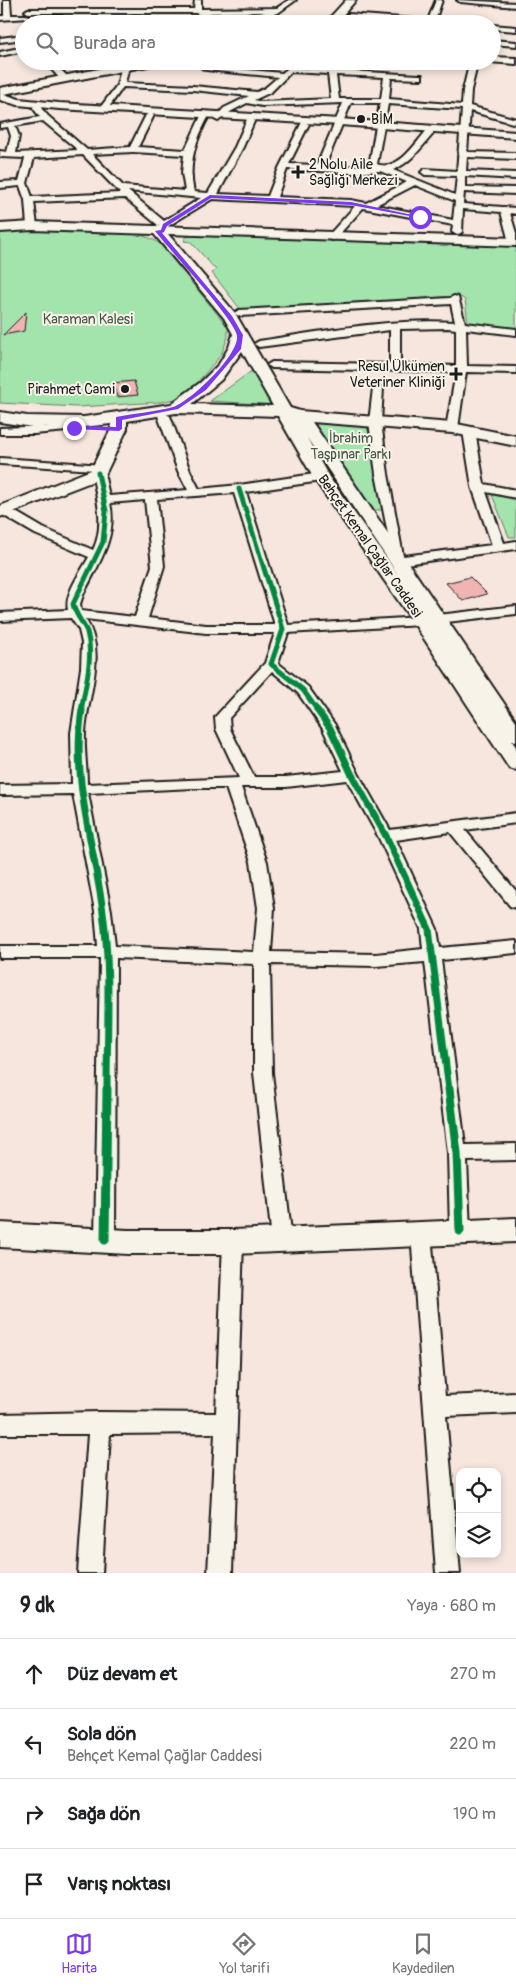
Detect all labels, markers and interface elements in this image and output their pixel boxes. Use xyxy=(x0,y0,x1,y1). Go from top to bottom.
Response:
search box xyxy=(15,15,501,70)
icon: search xyxy=(33,29,61,57)
text: Burada ara xyxy=(73,31,156,55)
place label: BİM xyxy=(371,111,393,128)
marker: BİM xyxy=(355,113,367,125)
place label: 2 Nolu Aile Sağlığı Merkezi xyxy=(309,156,397,189)
marker: 2 Nolu Aile Sağlığı Merkezi xyxy=(291,165,305,179)
route start xyxy=(409,206,432,229)
park label: Karaman Kalesi xyxy=(43,311,133,328)
place label: Resul Ülkümen Veteriner Kliniği xyxy=(349,358,445,391)
marker: Resul Ülkümen Veteriner Kliniği xyxy=(449,367,463,381)
place label: Pirahmet Cami xyxy=(27,381,115,398)
marker: Pirahmet Cami xyxy=(119,383,131,395)
route end xyxy=(63,417,86,440)
park label: İbrahim Taşpınar Parkı xyxy=(311,430,391,463)
street label: Behçet Kemal Çağlar Caddesi xyxy=(314,471,426,621)
map controls xyxy=(456,1468,501,1558)
button: locate xyxy=(456,1468,501,1513)
button: layers xyxy=(456,1513,501,1558)
text: 9 dk xyxy=(20,1592,54,1619)
text: Yaya · 680 m xyxy=(408,1596,496,1616)
icon: ahead xyxy=(20,1660,48,1688)
text: Düz devam et xyxy=(67,1662,177,1686)
text: 270 m xyxy=(450,1664,496,1684)
text: Sola dön xyxy=(67,1722,136,1746)
icon: left xyxy=(20,1730,48,1758)
text: 220 m xyxy=(450,1734,496,1754)
text: Behçet Kemal Çağlar Caddesi xyxy=(67,1746,262,1766)
icon: right xyxy=(20,1800,48,1828)
text: Sağa dön xyxy=(67,1802,140,1826)
text: 190 m xyxy=(453,1804,496,1824)
icon: arrive xyxy=(20,1870,48,1898)
text: Varış noktası xyxy=(67,1872,171,1896)
tab: Harita xyxy=(61,1930,97,1977)
tab: Yol tarifi xyxy=(219,1930,269,1977)
tab: Kaydedilen xyxy=(392,1930,455,1977)

